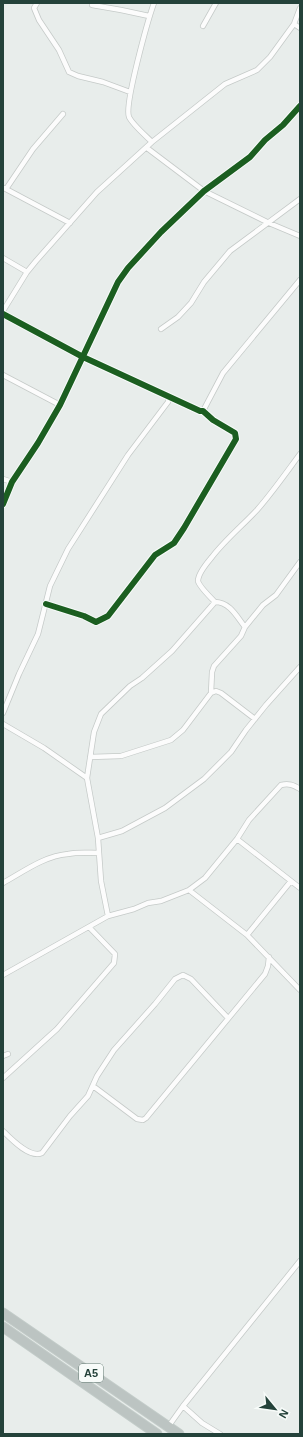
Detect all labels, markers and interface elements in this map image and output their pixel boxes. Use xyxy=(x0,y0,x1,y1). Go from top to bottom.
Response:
road number: A5 xyxy=(79,1364,103,1382)
north arrow xyxy=(255,1389,295,1429)
text: N xyxy=(277,1407,291,1420)

